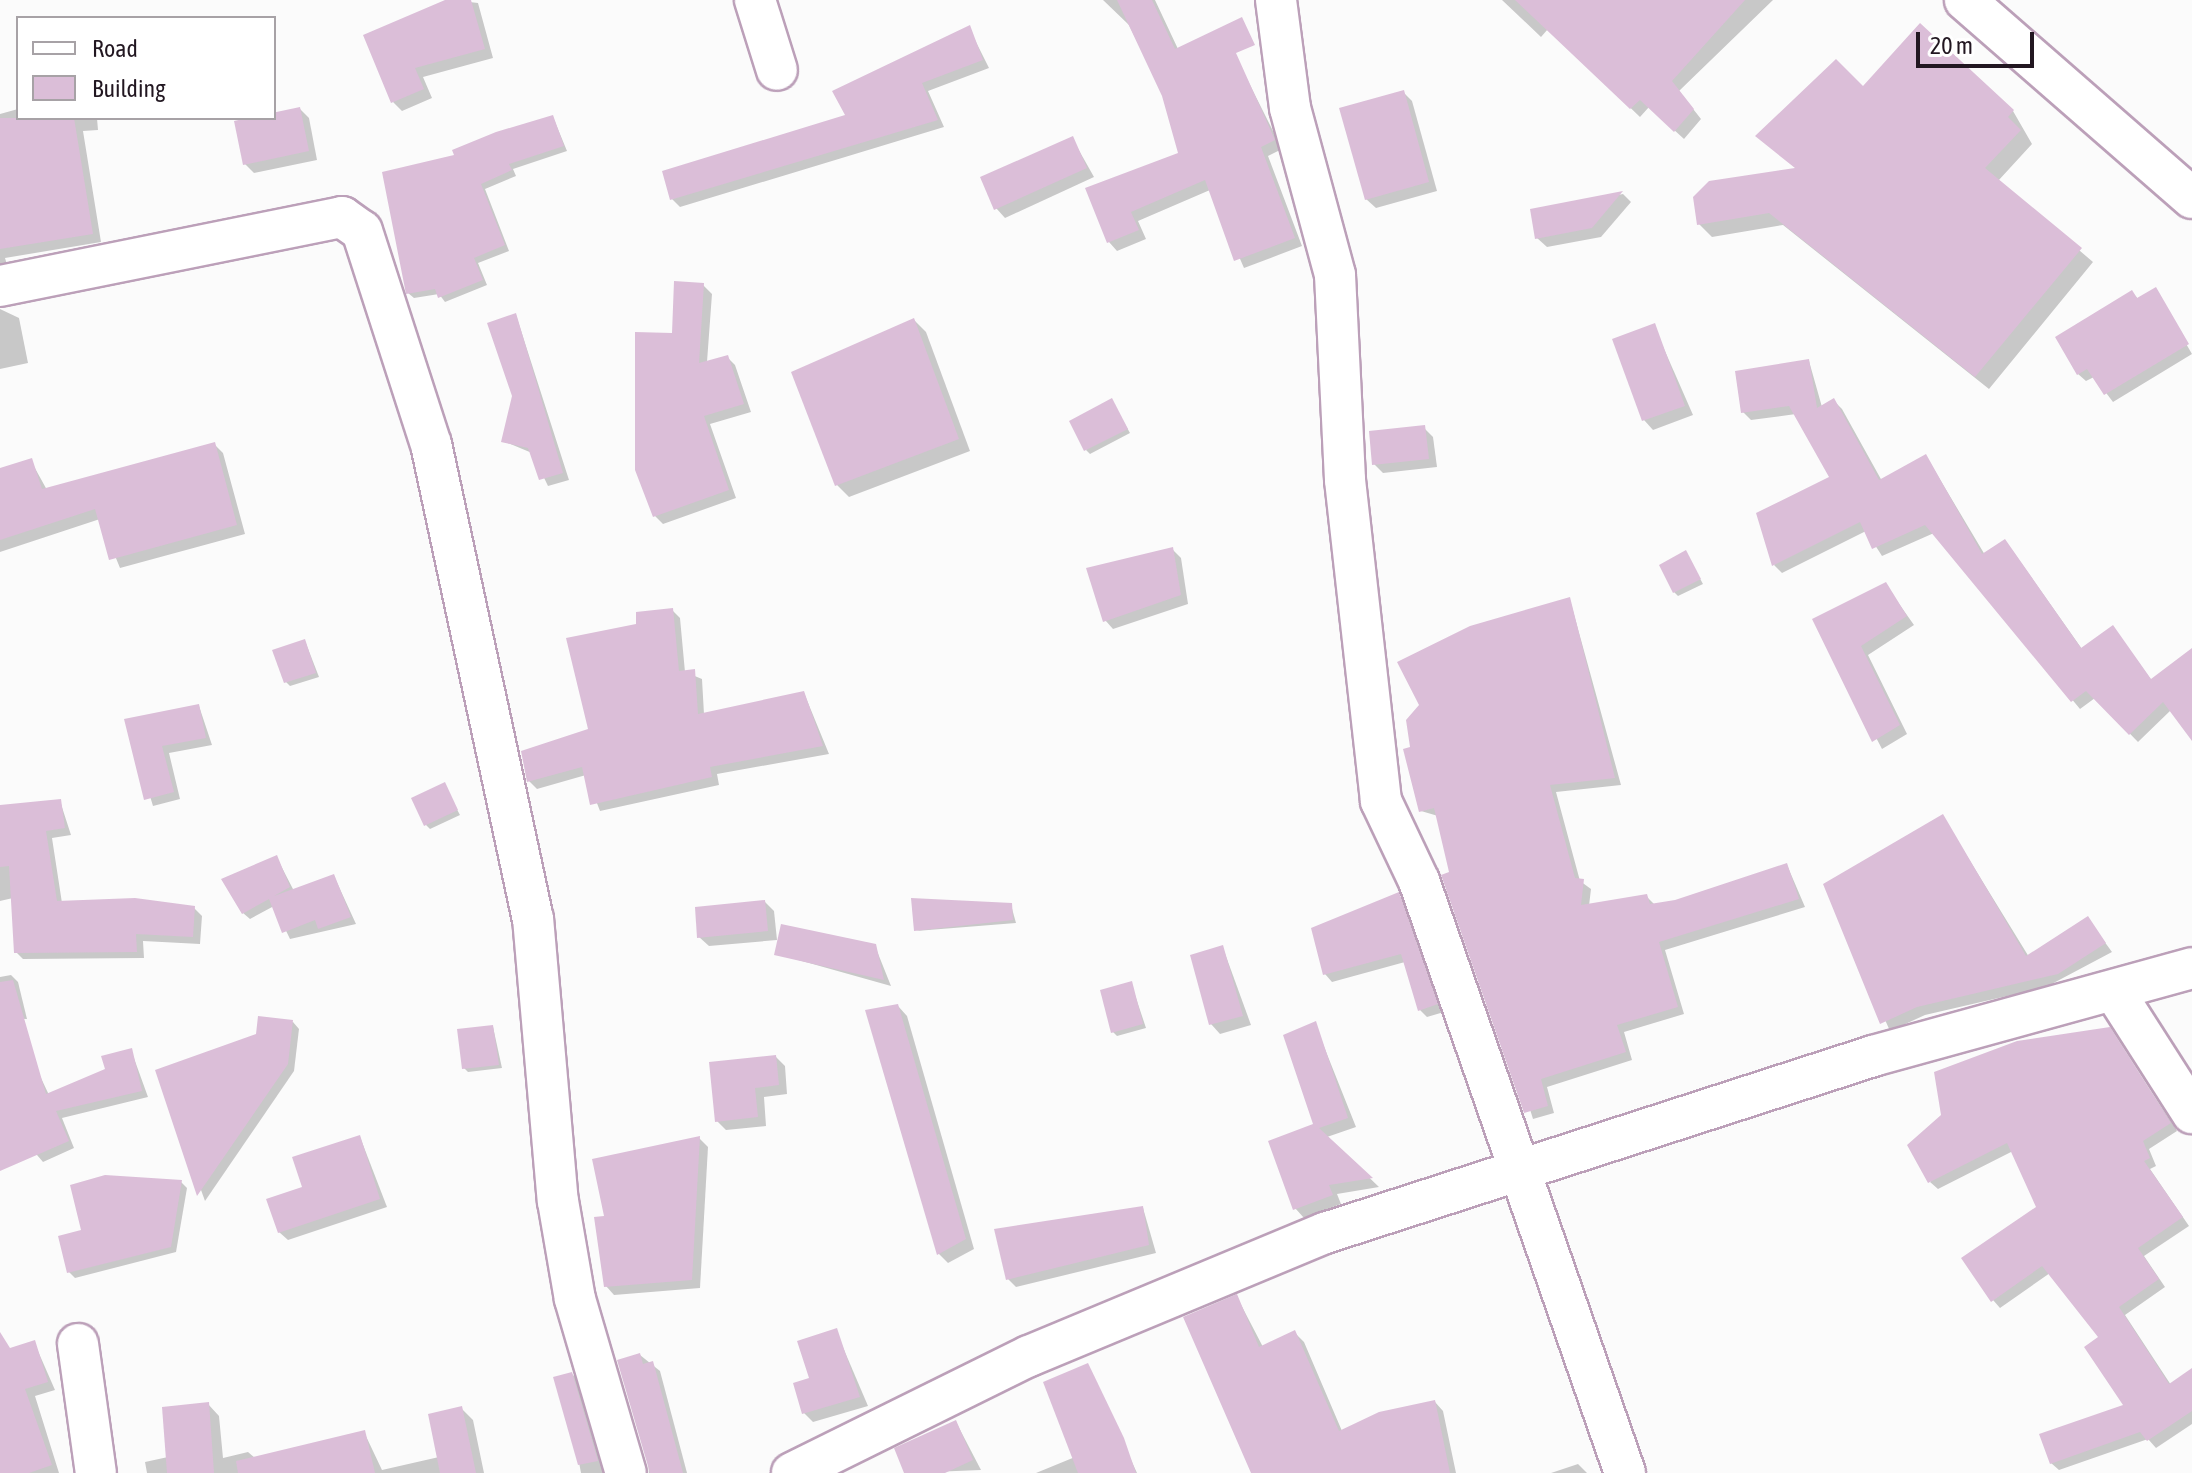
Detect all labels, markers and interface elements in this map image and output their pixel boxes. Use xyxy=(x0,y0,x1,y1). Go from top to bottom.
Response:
legend xyxy=(16,16,276,120)
scale bar xyxy=(1920,16,2038,66)
text: 20 m xyxy=(1930,32,1973,59)
text: Road xyxy=(92,35,138,62)
text: Building xyxy=(92,75,165,102)

